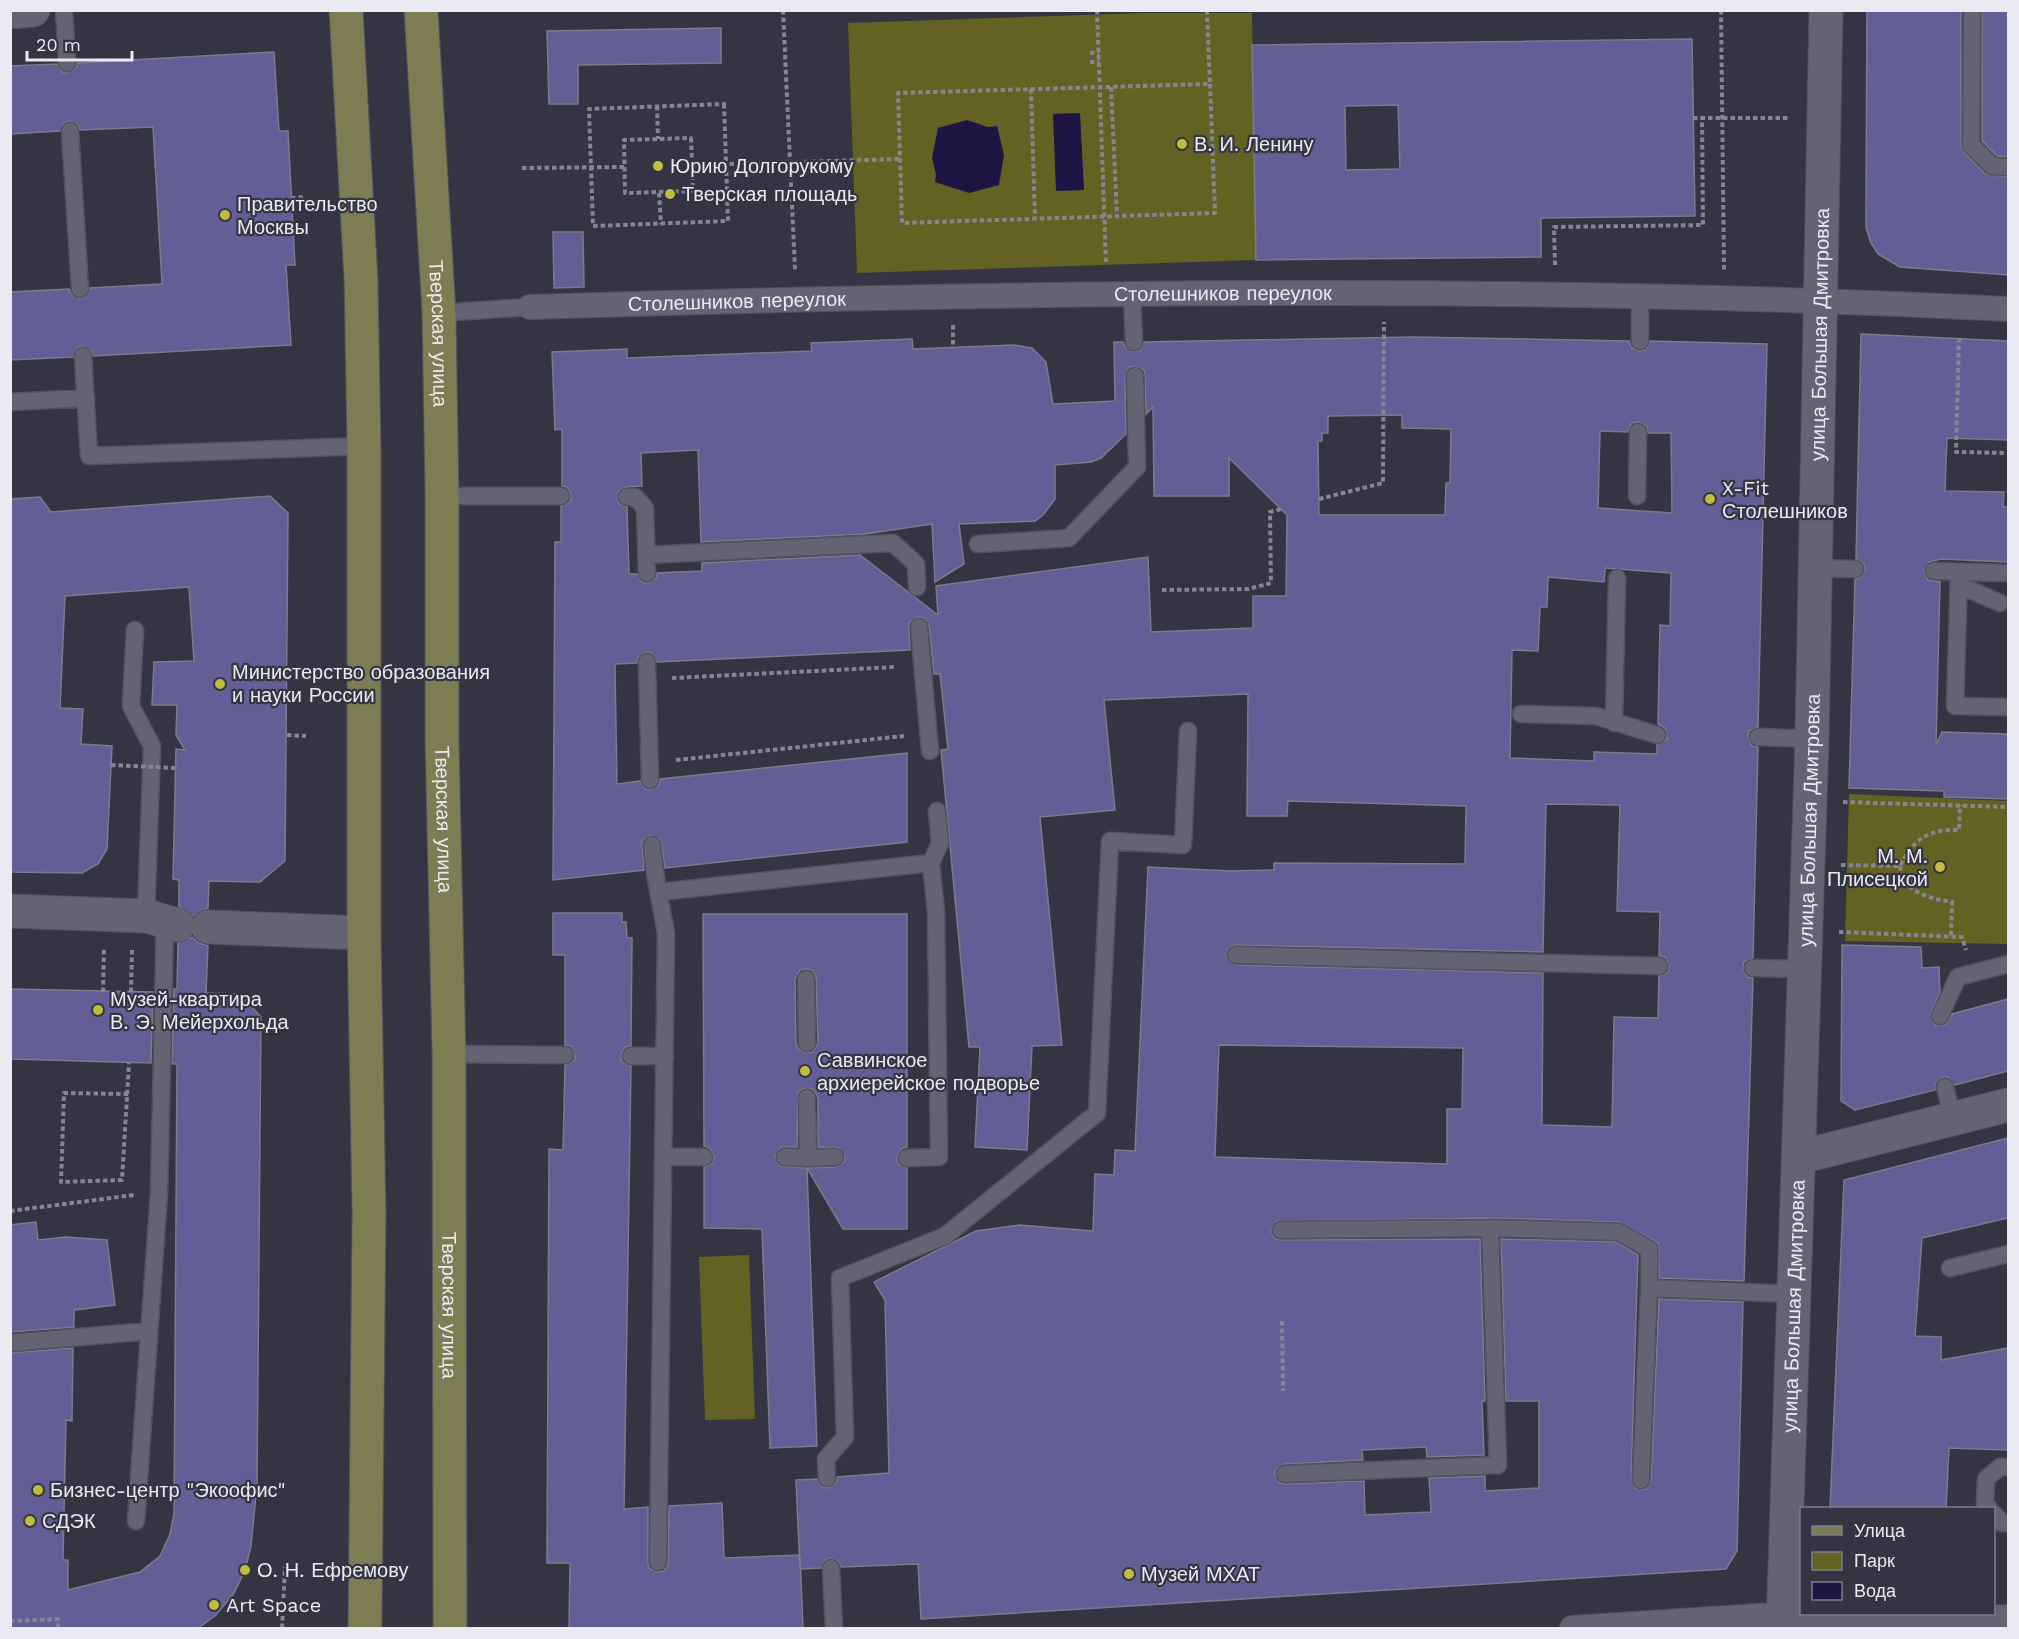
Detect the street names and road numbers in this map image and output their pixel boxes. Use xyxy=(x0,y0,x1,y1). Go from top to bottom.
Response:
street label: улица Большая Дмитровка xyxy=(1805,207,1834,461)
street label: Тверская улица xyxy=(424,259,453,408)
street label: Столешников переулок xyxy=(1114,281,1332,306)
street label: Столешников переулок xyxy=(628,287,846,316)
street label: улица Большая Дмитровка xyxy=(1793,693,1825,947)
street label: Тверская улица xyxy=(430,746,457,894)
street label: улица Большая Дмитровка xyxy=(1777,1178,1810,1433)
street label: Тверская улица xyxy=(437,1232,462,1380)

